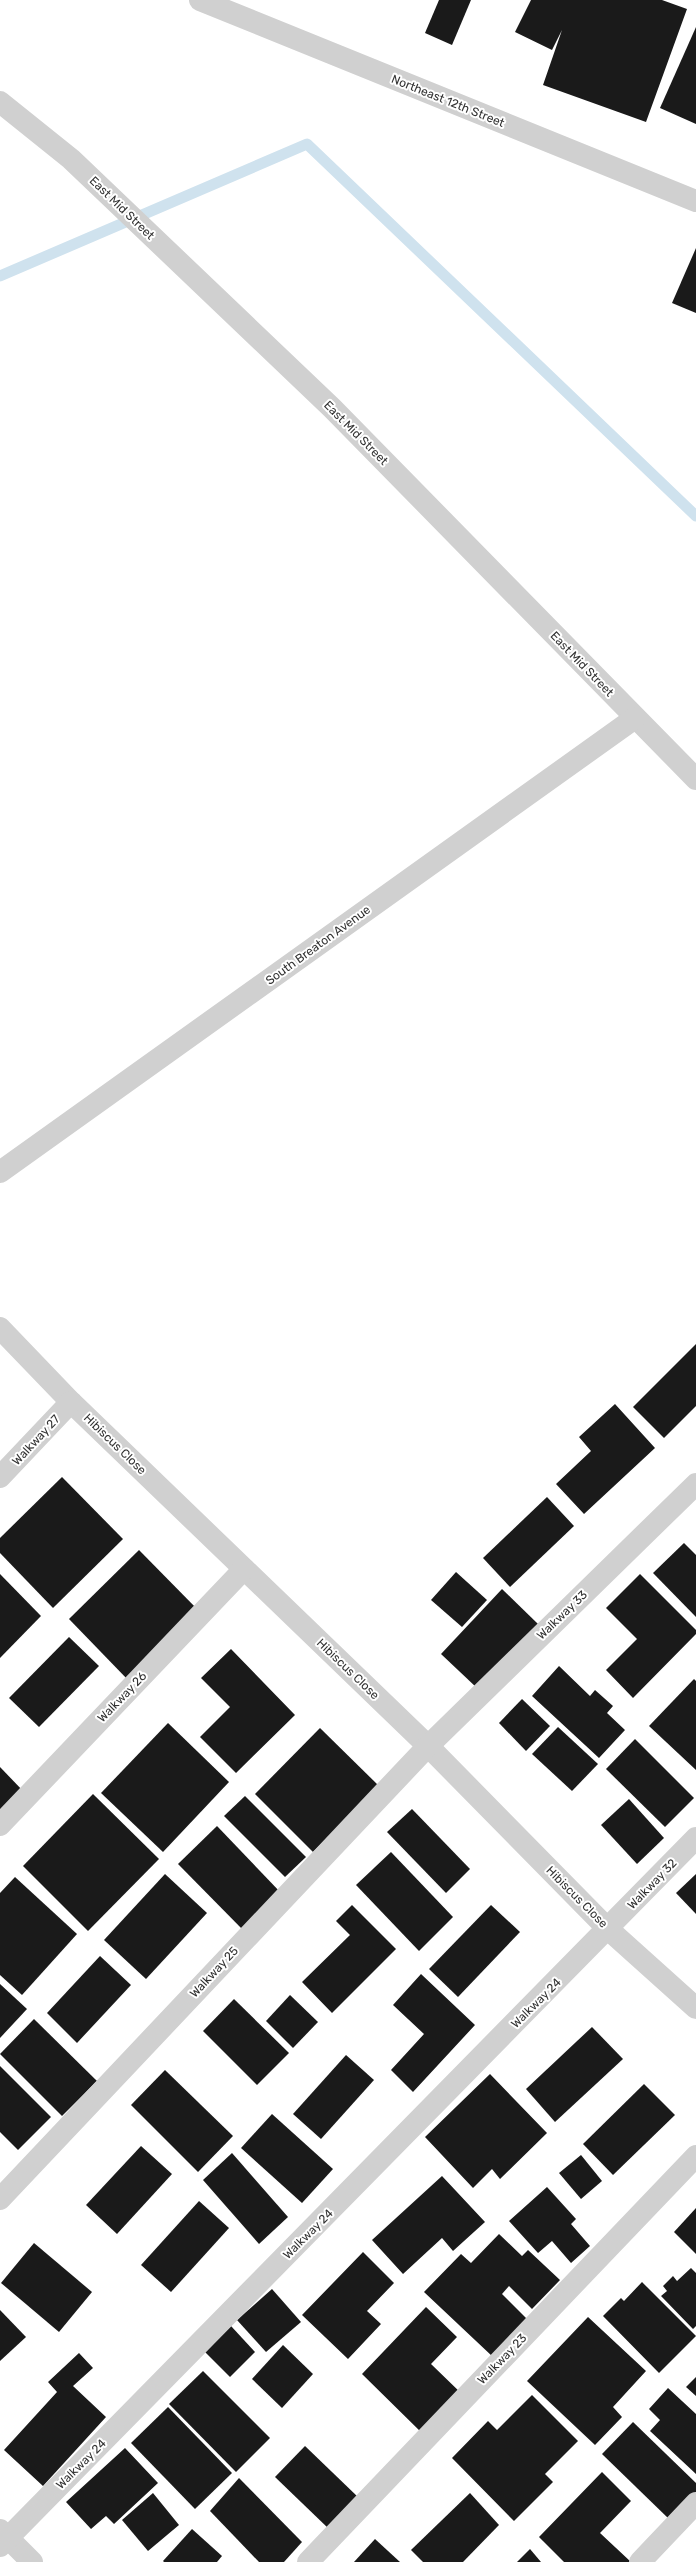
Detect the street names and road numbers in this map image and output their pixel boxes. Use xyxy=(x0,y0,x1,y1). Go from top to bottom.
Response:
street label: Northeast 12th Street xyxy=(389,72,507,130)
street label: East Mid Street xyxy=(87,173,158,243)
street label: East Mid Street xyxy=(321,398,391,468)
street label: East Mid Street xyxy=(547,629,617,700)
street label: South Breaton Avenue xyxy=(263,902,373,988)
street label: Hibiscus Close xyxy=(81,1411,149,1477)
street label: Walkway 27 xyxy=(9,1412,63,1468)
street label: Walkway 33 xyxy=(534,1587,590,1643)
street label: Hibiscus Close xyxy=(314,1636,382,1702)
street label: Walkway 26 xyxy=(95,1669,149,1725)
street label: Walkway 32 xyxy=(625,1856,679,1912)
street label: Hibiscus Close xyxy=(543,1863,611,1931)
street label: Walkway 25 xyxy=(187,1944,241,2000)
street label: Walkway 24 xyxy=(508,1975,564,2031)
street label: Walkway 24 xyxy=(280,2206,336,2262)
street label: Walkway 23 xyxy=(475,2331,529,2387)
street label: Walkway 24 xyxy=(53,2436,109,2492)

